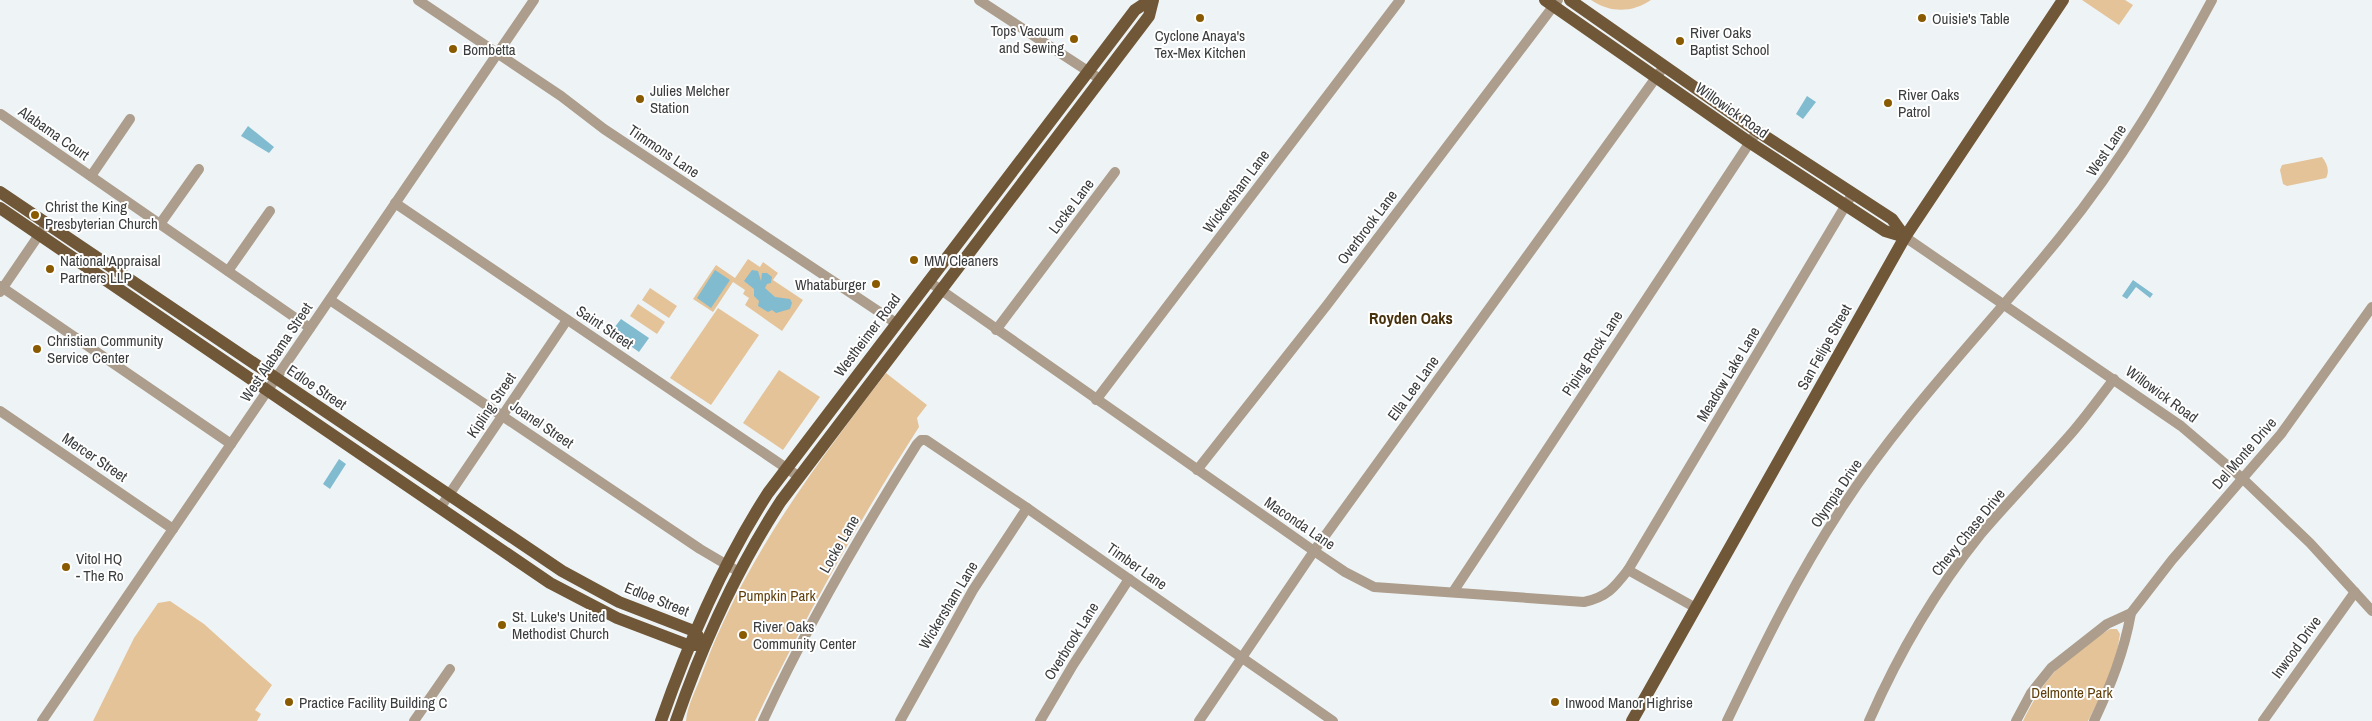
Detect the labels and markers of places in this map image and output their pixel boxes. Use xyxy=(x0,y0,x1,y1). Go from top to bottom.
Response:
place label: Ouisie's Table xyxy=(1932,8,2010,29)
marker: Cyclone Anaya's Tex-Mex Kitchen xyxy=(1194,12,1206,24)
marker: Ouisie's Table xyxy=(1916,12,1928,24)
place label: Tops Vacuum and Sewing xyxy=(990,20,1064,58)
place label: River Oaks Baptist School xyxy=(1690,22,1769,60)
place label: Cyclone Anaya's Tex-Mex Kitchen xyxy=(1154,25,1246,63)
marker: Tops Vacuum and Sewing xyxy=(1068,33,1080,45)
marker: River Oaks Baptist School xyxy=(1674,35,1686,47)
place label: Bombetta xyxy=(463,39,516,60)
marker: Bombetta xyxy=(447,43,459,55)
place label: Julies Melcher Station xyxy=(650,80,729,118)
place label: River Oaks Patrol xyxy=(1898,84,1960,122)
marker: Julies Melcher Station xyxy=(634,93,646,105)
marker: River Oaks Patrol xyxy=(1882,97,1894,109)
place label: Christ the King Presbyterian Church xyxy=(45,196,158,234)
marker: Christ the King Presbyterian Church xyxy=(29,209,41,221)
place label: National Appraisal Partners LLP xyxy=(60,250,161,288)
place label: MW Cleaners xyxy=(924,250,999,271)
marker: MW Cleaners xyxy=(908,254,920,266)
marker: National Appraisal Partners LLP xyxy=(44,263,56,275)
place label: Whataburger xyxy=(795,274,866,295)
marker: Whataburger xyxy=(870,278,882,290)
place label: Christian Community Service Center xyxy=(47,330,164,368)
marker: Christian Community Service Center xyxy=(31,343,43,355)
place label: Vitol HQ - The Ro xyxy=(76,548,124,586)
marker: Vitol HQ - The Ro xyxy=(60,561,72,573)
place label: St. Luke's United Methodist Church xyxy=(512,606,609,644)
place label: River Oaks Community Center xyxy=(753,616,856,654)
marker: St. Luke's United Methodist Church xyxy=(496,619,508,631)
marker: River Oaks Community Center xyxy=(737,629,749,641)
place label: Practice Facility Building C xyxy=(299,692,448,713)
place label: Inwood Manor Highrise xyxy=(1565,692,1693,713)
marker: Practice Facility Building C xyxy=(283,696,295,708)
marker: Inwood Manor Highrise xyxy=(1549,696,1561,708)

